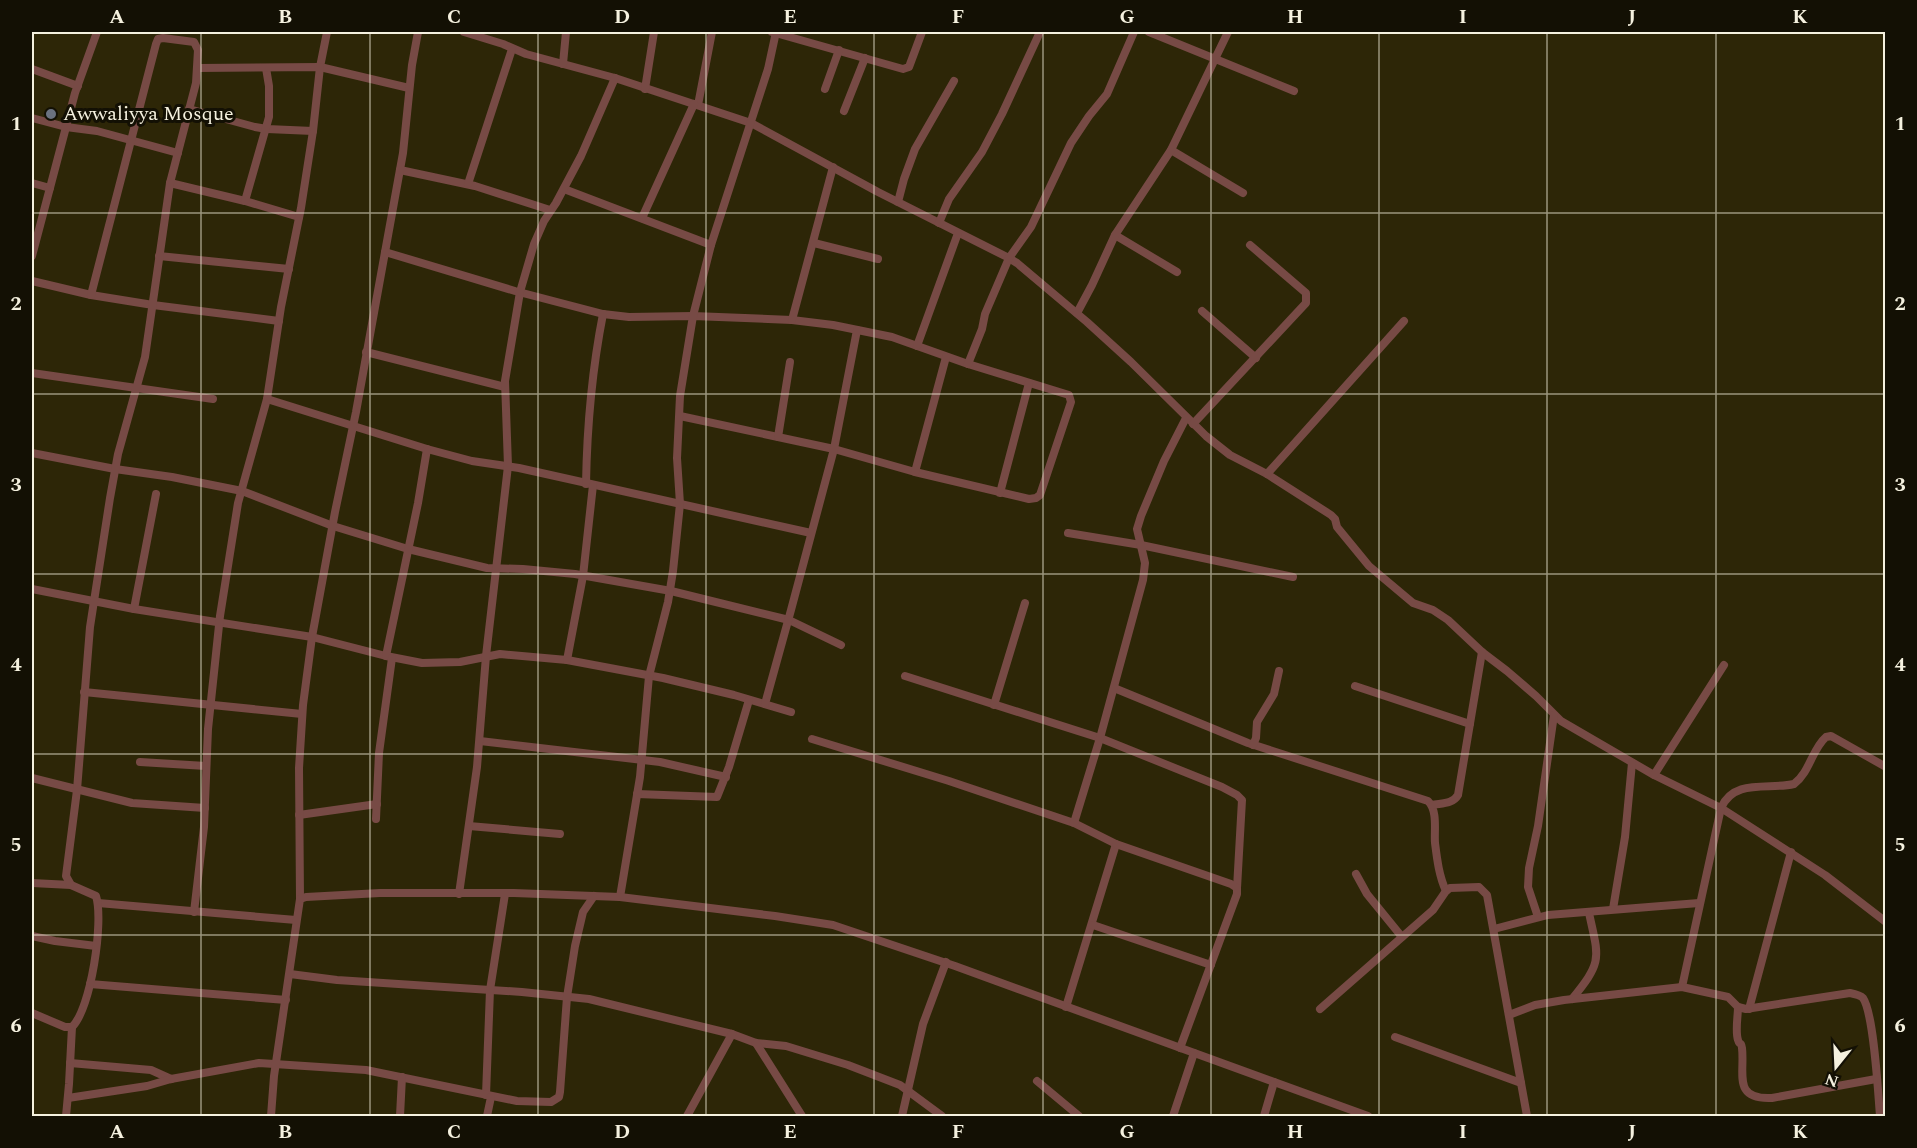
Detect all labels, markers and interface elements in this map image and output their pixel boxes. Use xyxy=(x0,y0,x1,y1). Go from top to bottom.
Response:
text: A xyxy=(109,2,125,32)
text: B xyxy=(278,2,292,32)
text: C xyxy=(447,2,461,32)
text: D xyxy=(614,2,630,32)
text: E xyxy=(783,2,797,32)
text: F xyxy=(952,2,964,32)
text: G xyxy=(1119,2,1135,32)
text: H xyxy=(1287,2,1303,32)
text: I xyxy=(1459,2,1467,32)
text: J xyxy=(1628,2,1636,32)
text: K xyxy=(1792,2,1808,32)
place label: Awwaliyya Mosque xyxy=(63,99,234,129)
marker: Awwaliyya Mosque xyxy=(44,107,58,121)
text: 1 xyxy=(10,109,22,139)
text: 1 xyxy=(1894,109,1906,139)
text: 2 xyxy=(10,289,22,319)
text: 2 xyxy=(1894,289,1906,319)
text: 3 xyxy=(10,470,22,500)
text: 3 xyxy=(1894,470,1906,500)
text: 4 xyxy=(10,650,22,680)
text: 4 xyxy=(1894,650,1906,680)
text: 5 xyxy=(10,830,22,860)
text: 5 xyxy=(1894,830,1906,860)
text: 6 xyxy=(10,1011,22,1041)
text: 6 xyxy=(1894,1011,1906,1041)
north arrow xyxy=(1806,1037,1866,1097)
text: N xyxy=(1822,1067,1842,1094)
text: A xyxy=(109,1117,125,1147)
text: B xyxy=(278,1117,292,1147)
text: C xyxy=(447,1117,461,1147)
text: D xyxy=(614,1117,630,1147)
text: E xyxy=(783,1117,797,1147)
text: F xyxy=(952,1117,964,1147)
text: G xyxy=(1119,1117,1135,1147)
text: H xyxy=(1287,1117,1303,1147)
text: I xyxy=(1459,1117,1467,1147)
text: J xyxy=(1628,1117,1636,1147)
text: K xyxy=(1792,1117,1808,1147)

